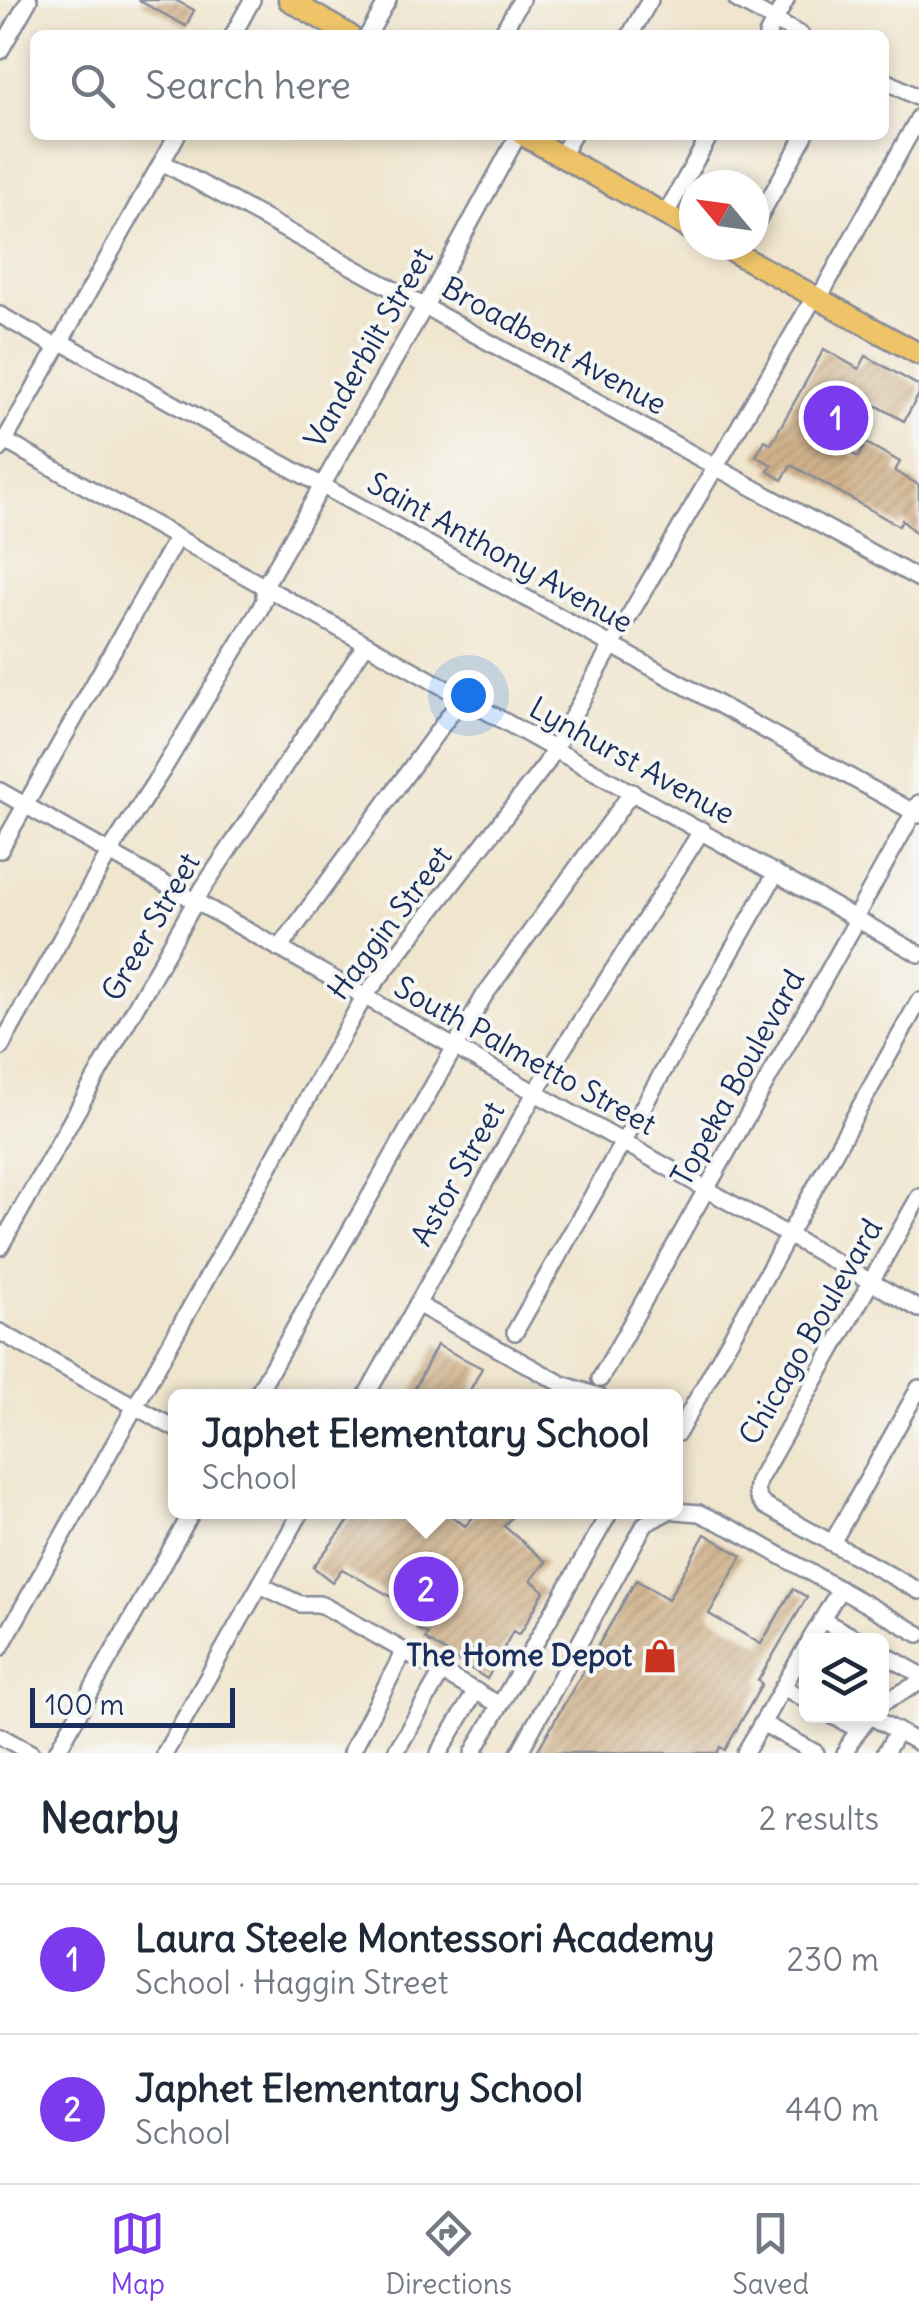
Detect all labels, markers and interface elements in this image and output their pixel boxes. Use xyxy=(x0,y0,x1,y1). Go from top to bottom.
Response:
search box xyxy=(30,30,889,140)
icon: search xyxy=(65,58,120,113)
text: Search here xyxy=(145,62,351,109)
north arrow xyxy=(679,170,769,260)
street label: Vanderbilt Street xyxy=(295,240,441,455)
street label: Broadbent Avenue xyxy=(436,268,673,423)
pin: 1 xyxy=(804,380,868,456)
street label: Saint Anthony Avenue xyxy=(361,463,640,641)
your location xyxy=(443,670,494,721)
street label: Lynhurst Avenue xyxy=(523,688,742,832)
street label: Haggin Street xyxy=(319,838,460,1007)
street label: Greer Street xyxy=(92,846,208,1007)
street label: Topeka Boulevard xyxy=(662,963,812,1192)
street label: South Palmetto Street xyxy=(388,967,663,1143)
street label: Astor Street xyxy=(402,1095,512,1252)
street label: Chicago Boulevard xyxy=(730,1212,890,1451)
popup xyxy=(168,1389,683,1519)
text: Japhet Elementary School xyxy=(202,1410,649,1457)
text: School xyxy=(202,1457,297,1498)
pin: 2 xyxy=(394,1552,458,1626)
map controls xyxy=(799,1633,889,1723)
button: layers xyxy=(799,1633,889,1723)
place label: The Home Depot xyxy=(406,1636,632,1674)
shop icon: The Home Depot xyxy=(641,1637,679,1675)
scale bar xyxy=(30,1683,235,1728)
text: 100 m xyxy=(45,1687,124,1723)
text: Nearby xyxy=(40,1792,179,1844)
text: 2 results xyxy=(759,1798,879,1839)
text: Laura Steele Montessori Academy xyxy=(135,1915,715,1962)
text: 1 xyxy=(66,1939,79,1980)
text: 230 m xyxy=(787,1939,879,1980)
text: School · Haggin Street xyxy=(135,1962,449,2003)
text: Japhet Elementary School xyxy=(135,2065,583,2112)
text: 2 xyxy=(64,2089,81,2130)
text: 440 m xyxy=(785,2089,879,2130)
text: School xyxy=(135,2112,231,2153)
tab: Map xyxy=(110,2206,165,2302)
tab: Directions xyxy=(385,2206,512,2302)
tab: Saved xyxy=(732,2206,809,2302)

